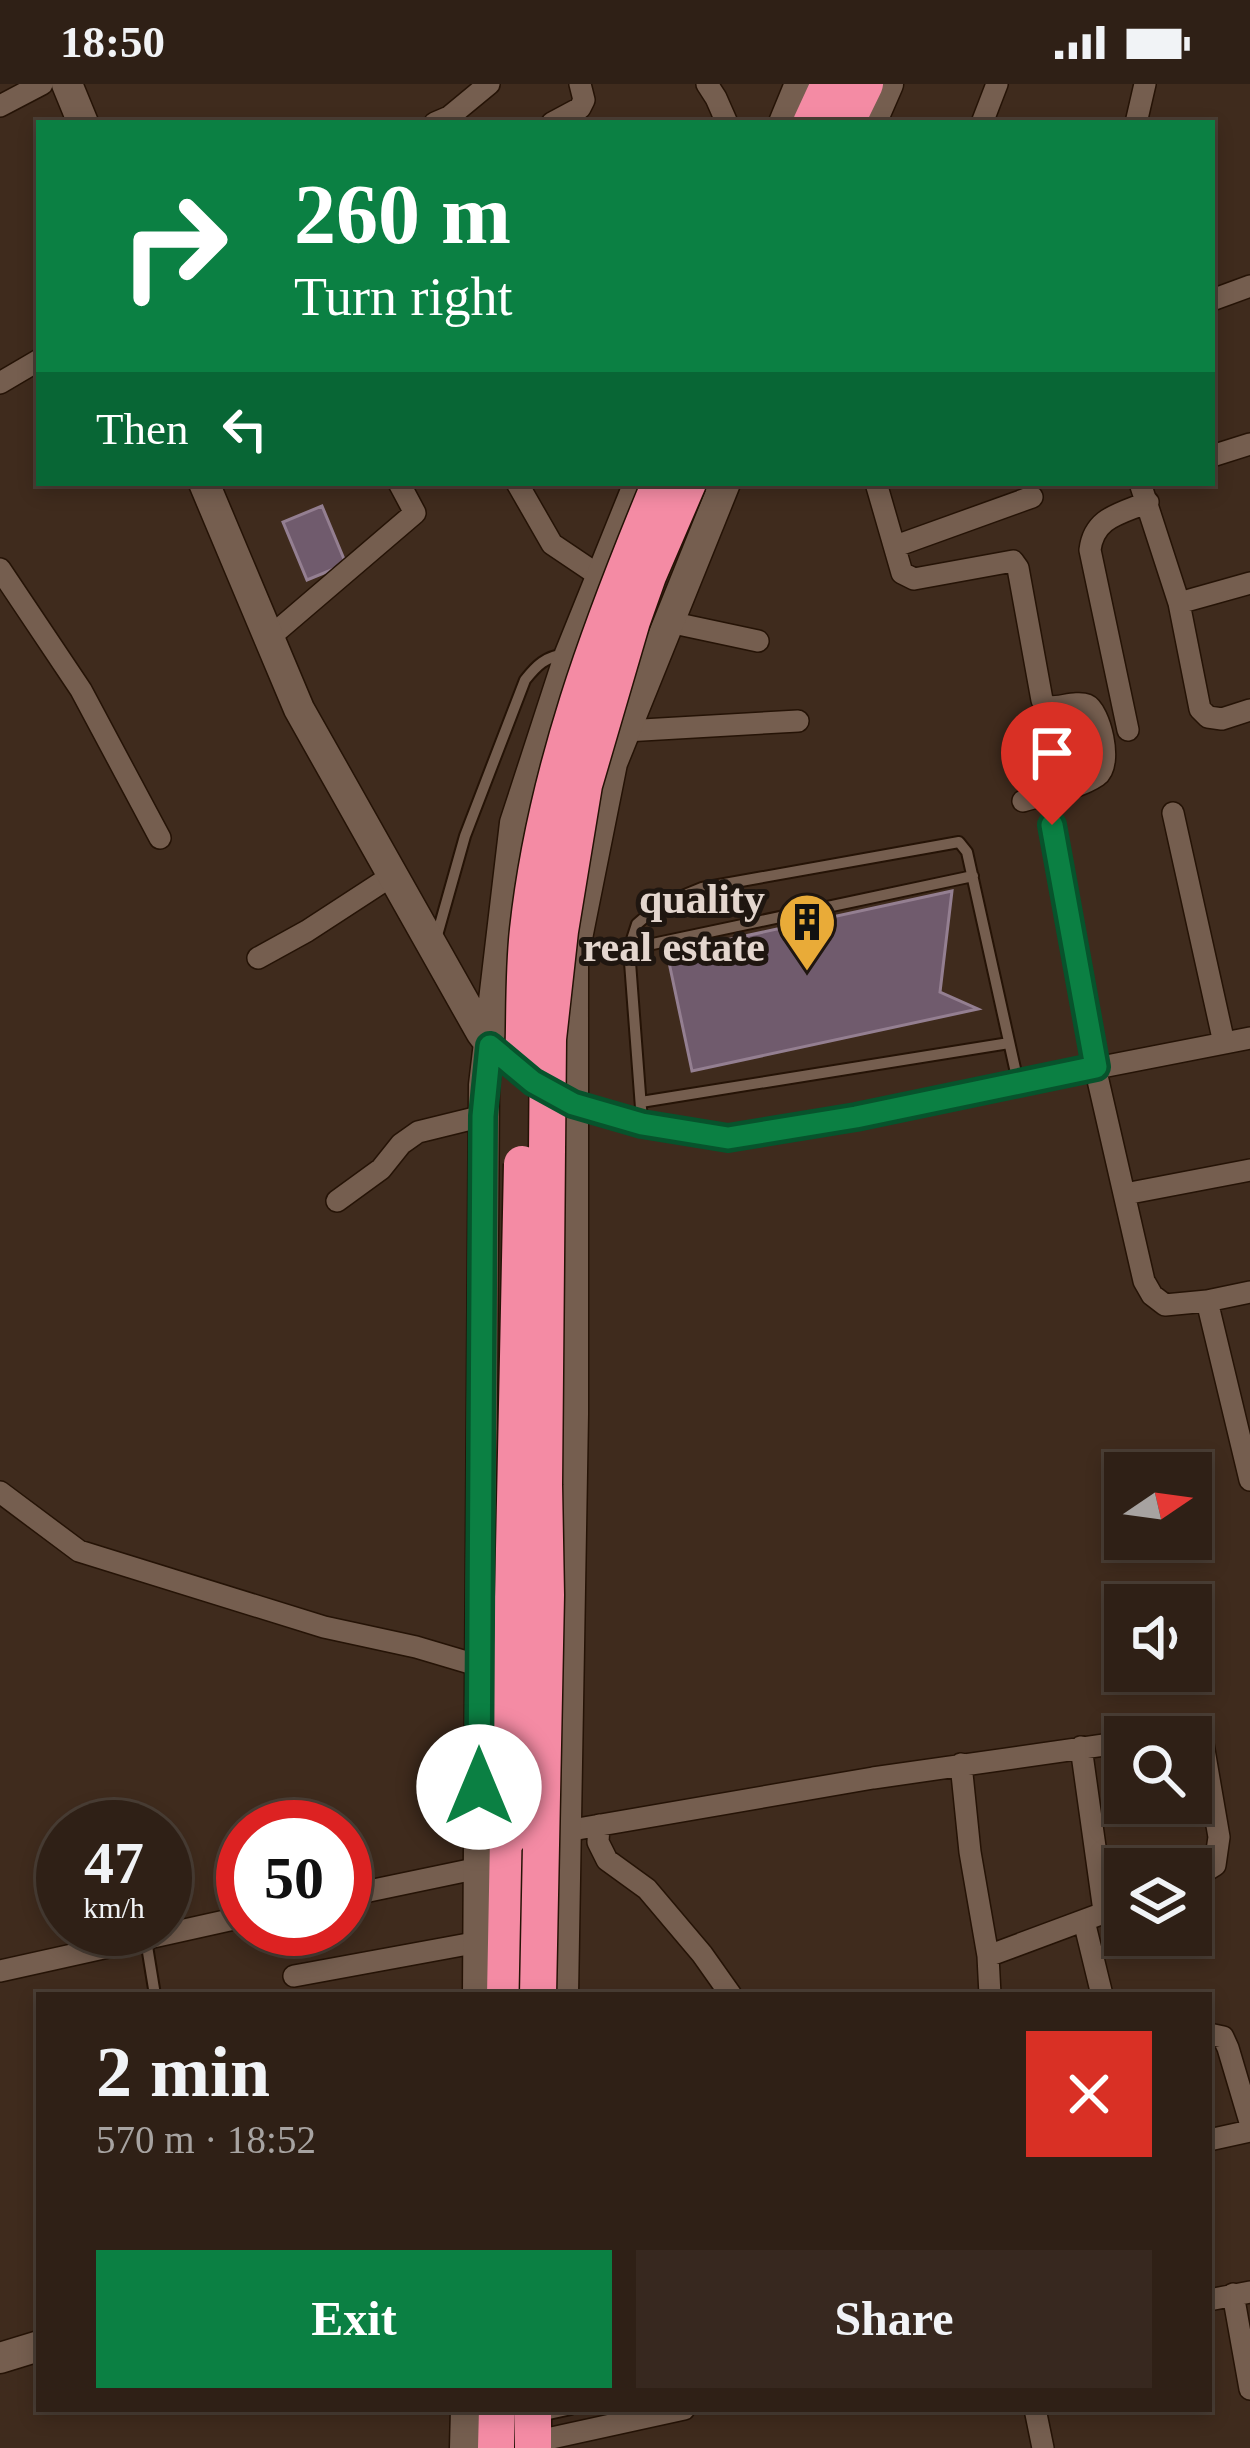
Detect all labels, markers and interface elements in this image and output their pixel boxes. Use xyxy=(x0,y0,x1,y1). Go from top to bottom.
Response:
text: 18:50 xyxy=(60,17,165,67)
icon: right xyxy=(96,168,252,324)
text: 260 m xyxy=(294,168,511,261)
text: Turn right xyxy=(294,267,513,327)
icon: left xyxy=(212,396,278,462)
text: Then xyxy=(96,404,188,454)
pin xyxy=(1001,702,1103,825)
icon: arrive xyxy=(1019,720,1085,786)
place label: quality real estate xyxy=(583,876,765,970)
building icon: quality real estate xyxy=(776,891,838,973)
north arrow xyxy=(1104,1452,1212,1560)
map controls xyxy=(1104,1452,1212,1956)
button: sound xyxy=(1104,1584,1212,1692)
button: search xyxy=(1104,1716,1212,1824)
position arrow xyxy=(416,1724,542,1850)
speed limit sign: 50 xyxy=(216,1800,372,1956)
text: 47 xyxy=(84,1830,144,1896)
button: layers xyxy=(1104,1848,1212,1956)
text: km/h xyxy=(83,1891,145,1924)
button: close xyxy=(1026,2031,1152,2157)
text: 2 min xyxy=(96,2032,270,2112)
text: 570 m · 18:52 xyxy=(96,2118,316,2161)
button: Exit xyxy=(96,2250,612,2388)
button: Share xyxy=(636,2250,1152,2388)

